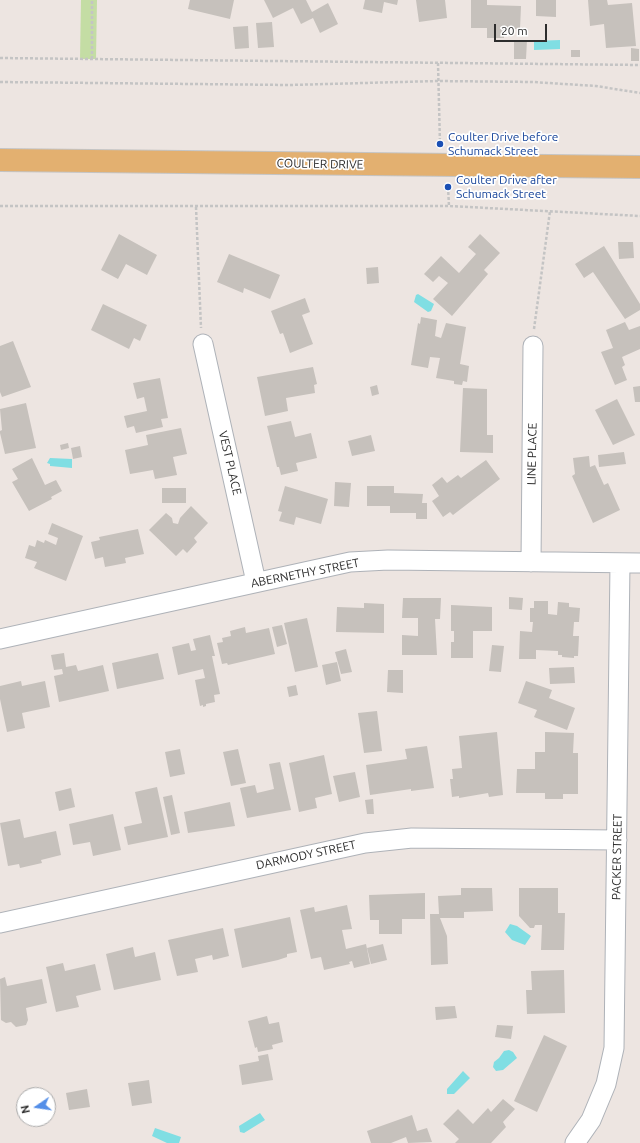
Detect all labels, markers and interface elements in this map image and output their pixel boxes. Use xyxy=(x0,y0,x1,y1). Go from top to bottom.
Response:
scale bar xyxy=(496,16,549,42)
text: 20 m xyxy=(501,24,528,37)
place label: Coulter Drive before Schumack Street xyxy=(448,130,558,158)
marker: Coulter Drive before Schumack Street xyxy=(435,139,445,149)
street label: COULTER DRIVE xyxy=(277,156,363,172)
place label: Coulter Drive after Schumack Street xyxy=(456,173,557,201)
marker: Coulter Drive after Schumack Street xyxy=(443,182,453,192)
street label: LINE PLACE xyxy=(524,423,540,485)
street label: VEST PLACE xyxy=(216,430,244,496)
street label: ABERNETHY STREET xyxy=(250,555,360,591)
street label: PACKER STREET xyxy=(609,814,625,900)
street label: DARMODY STREET xyxy=(255,837,357,873)
north arrow xyxy=(16,1087,56,1127)
text: N xyxy=(19,1104,32,1115)

